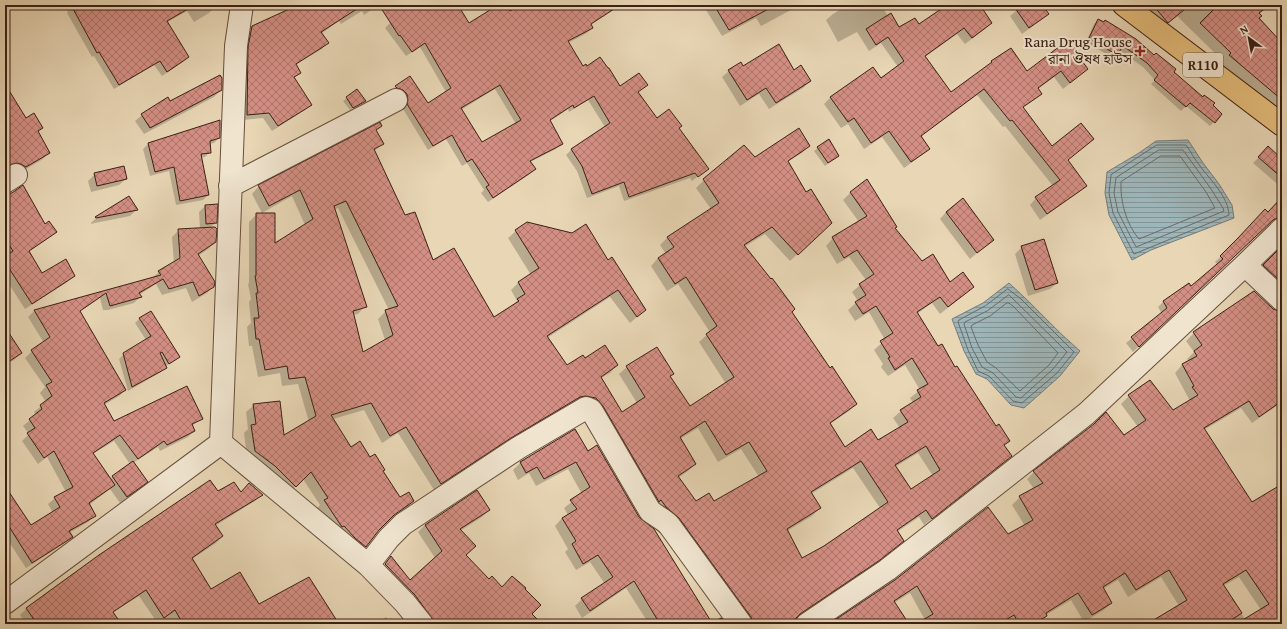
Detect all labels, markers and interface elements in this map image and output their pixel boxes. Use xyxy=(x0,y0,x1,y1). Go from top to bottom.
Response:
north arrow xyxy=(1229,18,1269,58)
text: N xyxy=(1236,20,1252,38)
place label: Rana Drug House রানা ঔষধ হাউস xyxy=(1025,31,1133,69)
marker: Rana Drug House রানা ঔষধ হাউস xyxy=(1135,46,1145,56)
road number: R110 xyxy=(1183,53,1223,77)

